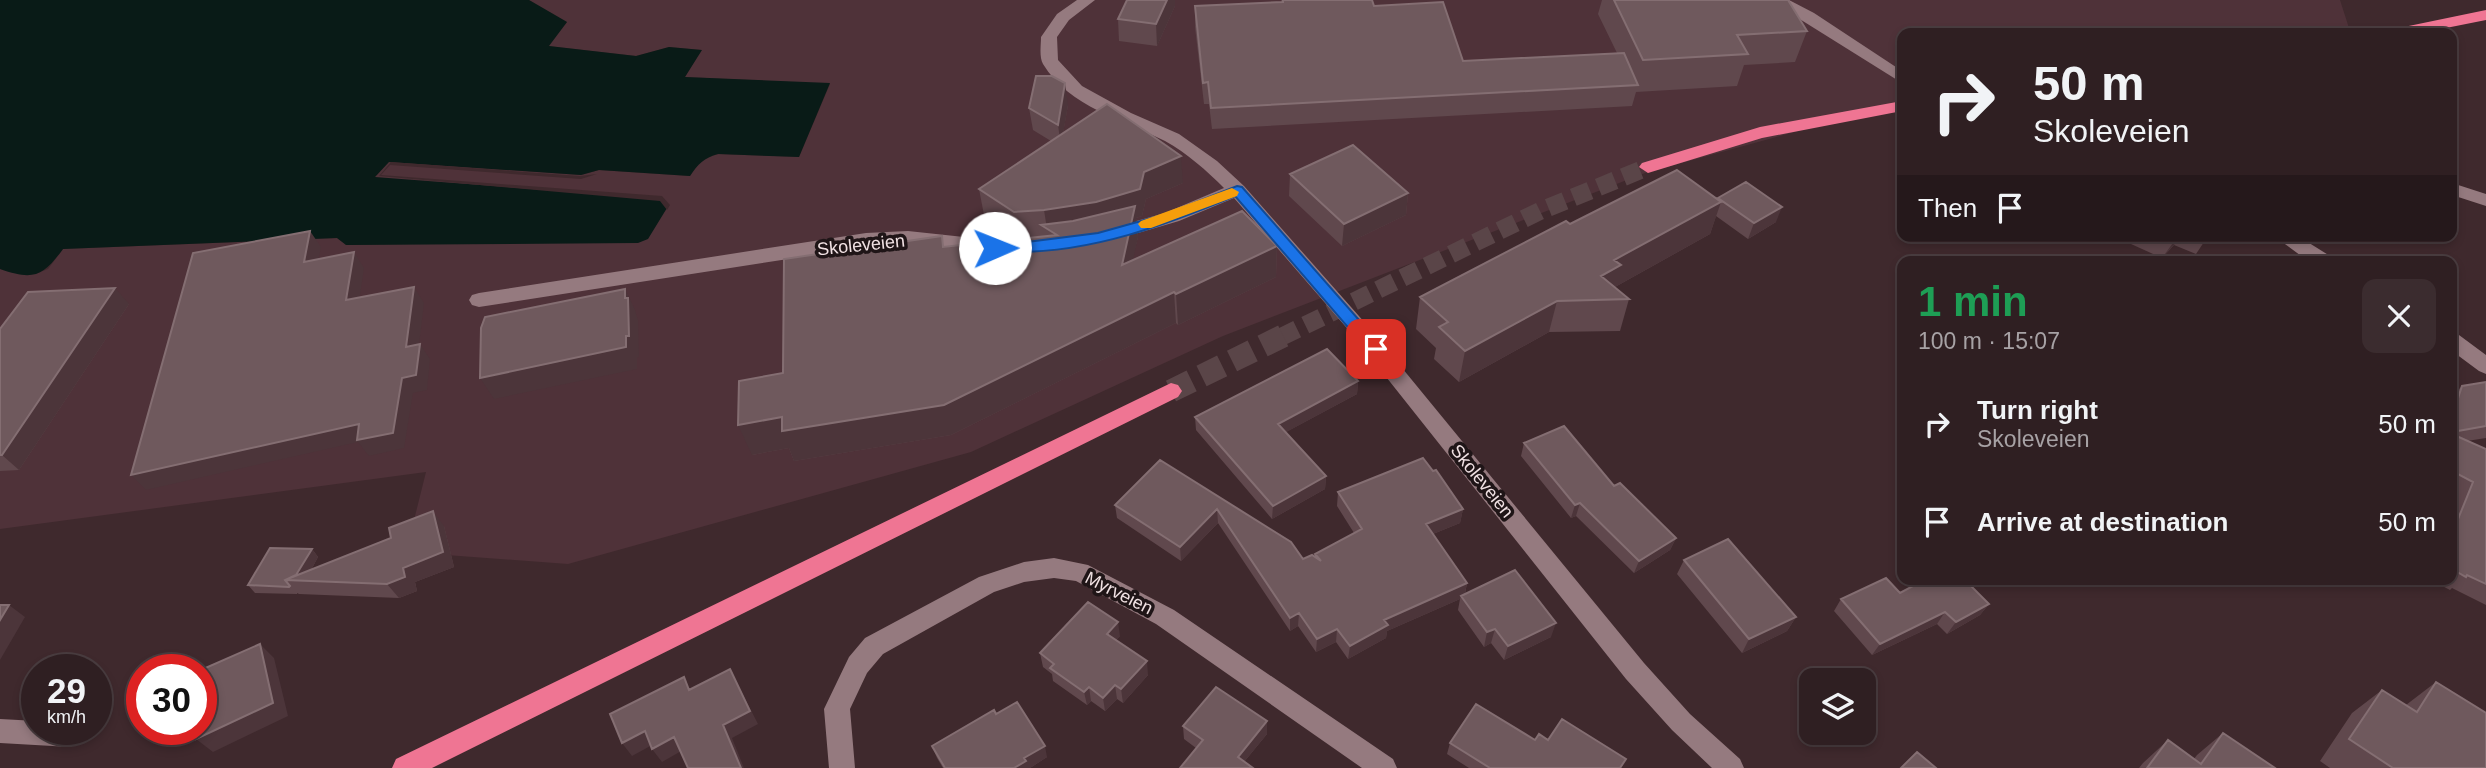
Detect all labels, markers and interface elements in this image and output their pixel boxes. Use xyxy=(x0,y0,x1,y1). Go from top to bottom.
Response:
icon: right xyxy=(1918,56,2009,147)
text: 50 m xyxy=(2033,56,2145,110)
text: Skoleveien xyxy=(2033,113,2190,149)
icon: arrive xyxy=(1991,189,2029,227)
text: Then xyxy=(1918,193,1977,223)
position arrow xyxy=(958,211,1032,285)
street label: Skoleveien xyxy=(816,230,906,260)
text: 1 min xyxy=(1918,278,2028,325)
button: close xyxy=(2362,279,2436,353)
pin xyxy=(1346,319,1406,379)
text: 100 m · 15:07 xyxy=(1918,328,2060,354)
icon: arrive xyxy=(1357,330,1395,368)
text: Turn right xyxy=(1977,395,2098,425)
icon: right xyxy=(1918,405,1956,443)
text: 50 m xyxy=(2378,409,2436,439)
text: Skoleveien xyxy=(1977,426,2090,452)
street label: Skoleveien xyxy=(1447,440,1517,522)
icon: arrive xyxy=(1918,503,1956,541)
text: Arrive at destination xyxy=(1977,507,2228,537)
text: 50 m xyxy=(2378,507,2436,537)
street label: Myrveien xyxy=(1082,568,1156,618)
speed limit sign: 30 xyxy=(126,654,217,745)
map controls xyxy=(1799,668,1876,745)
button: layers xyxy=(1799,668,1876,745)
text: 29 xyxy=(47,671,86,710)
text: km/h xyxy=(47,707,86,727)

